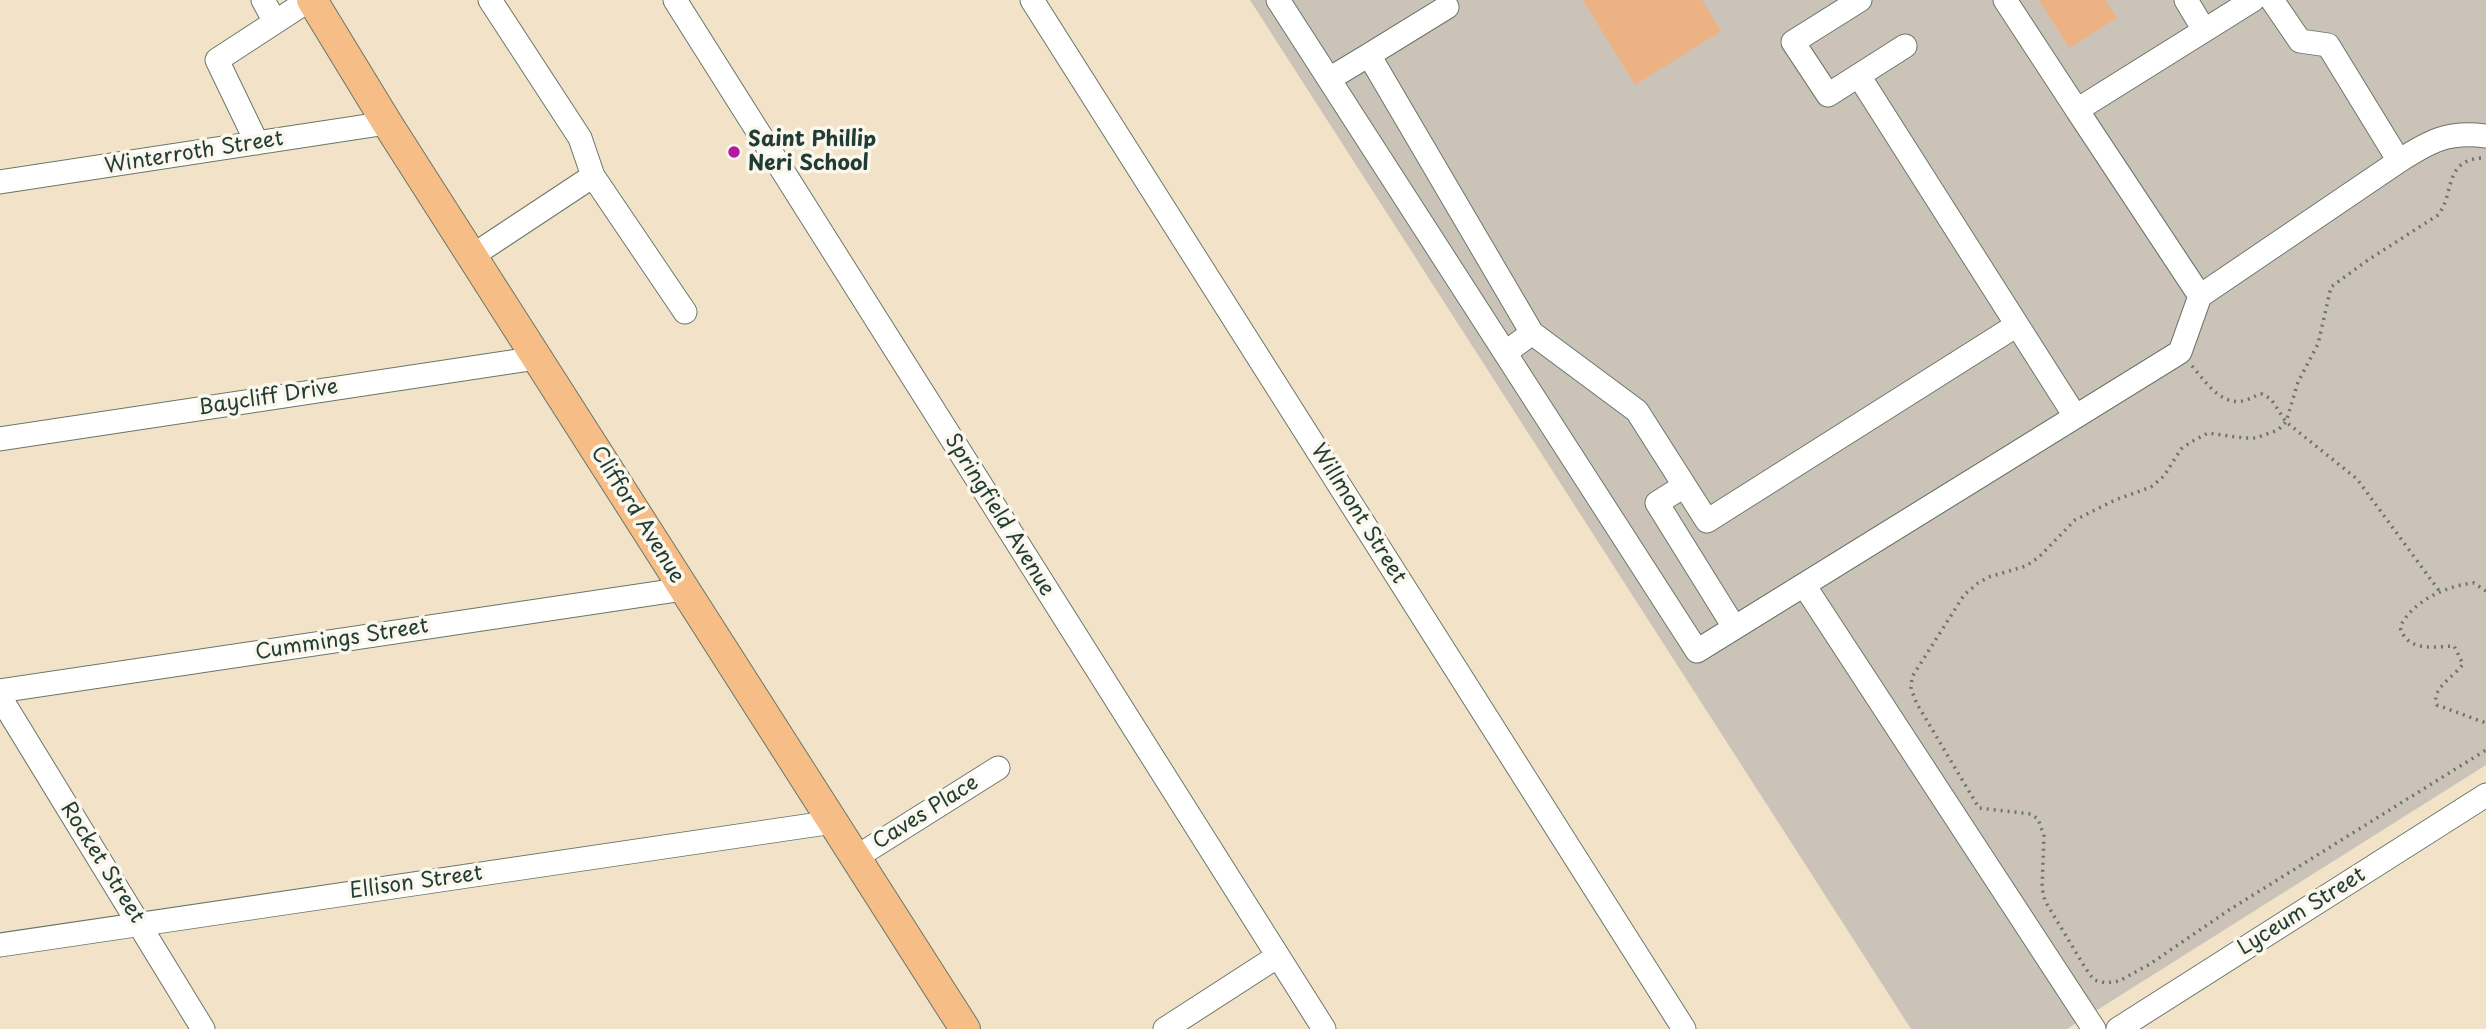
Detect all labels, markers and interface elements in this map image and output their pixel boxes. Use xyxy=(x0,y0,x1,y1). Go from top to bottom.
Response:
street label: Winterroth Street xyxy=(103,126,285,180)
place label: Saint Phillip Neri School xyxy=(748,127,876,177)
marker: Saint Phillip Neri School xyxy=(726,144,742,160)
street label: Baycliff Drive xyxy=(196,375,340,421)
street label: Springfield Avenue xyxy=(939,429,1059,601)
street label: Willmont Street xyxy=(1305,439,1411,589)
street label: Clifford Avenue xyxy=(585,442,689,588)
street label: Cummings Street xyxy=(254,614,430,666)
street label: Caves Place xyxy=(869,771,983,855)
street label: Rocket Street xyxy=(55,798,149,928)
street label: Ellison Street xyxy=(348,861,484,905)
street label: Lyceum Street xyxy=(2234,863,2370,961)

